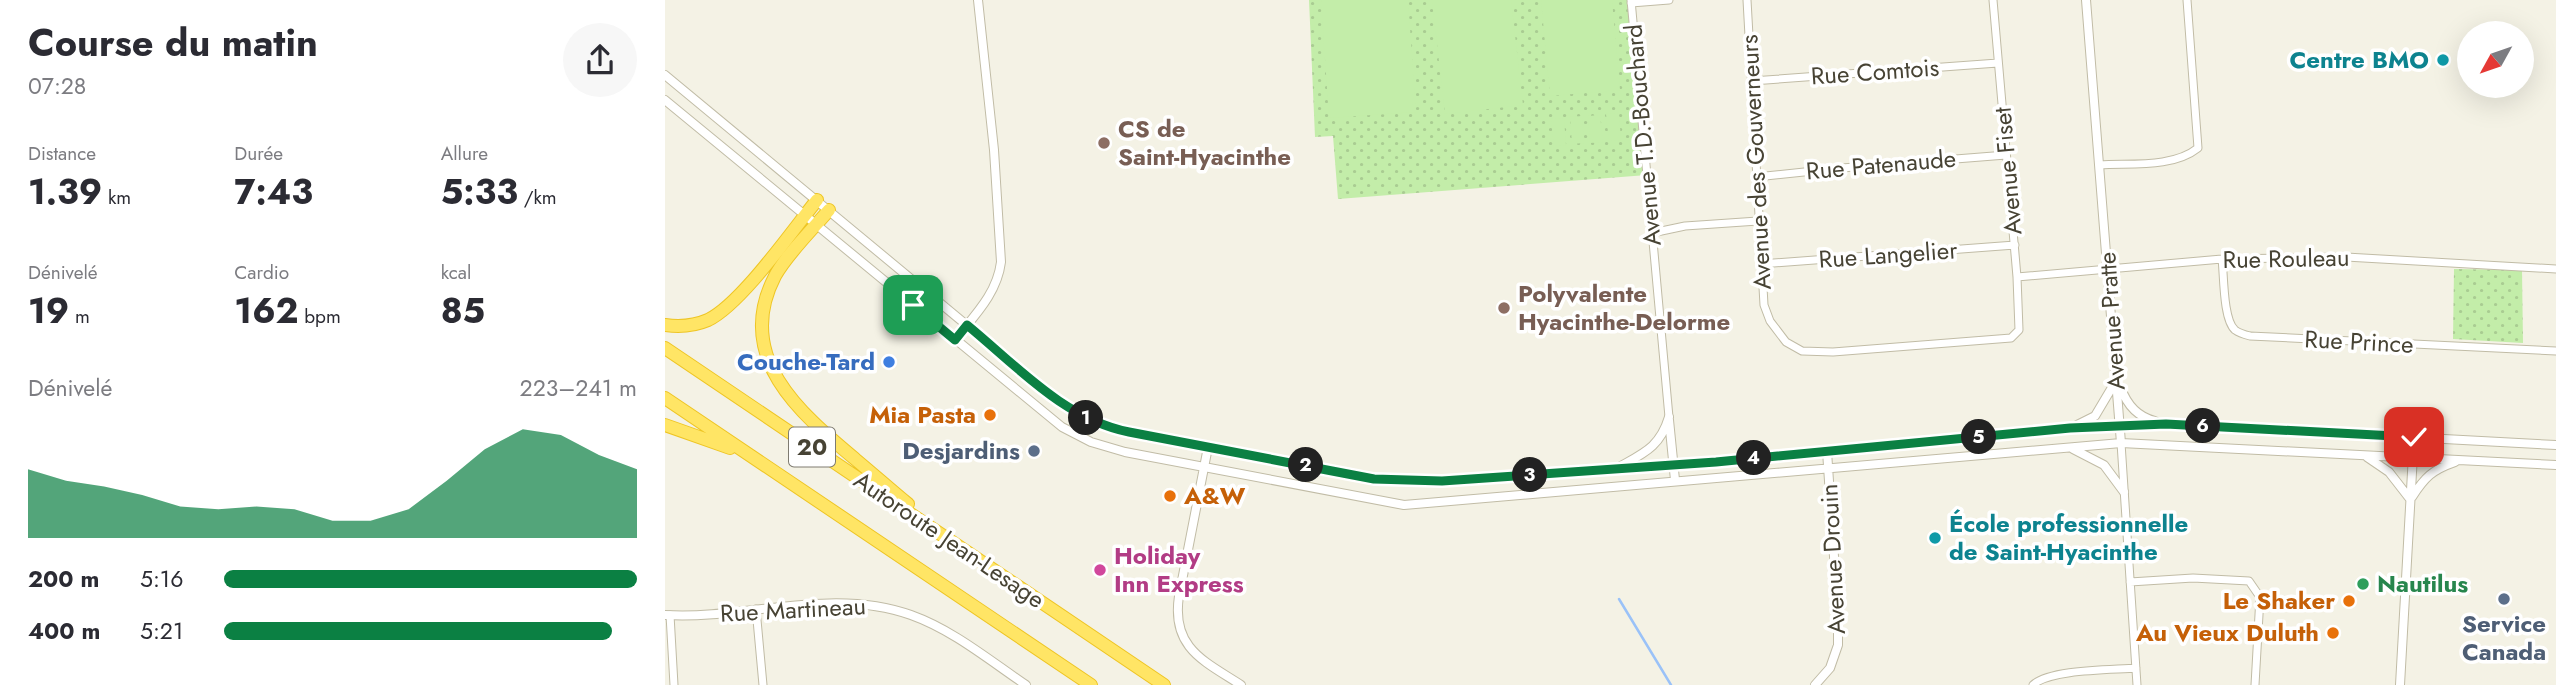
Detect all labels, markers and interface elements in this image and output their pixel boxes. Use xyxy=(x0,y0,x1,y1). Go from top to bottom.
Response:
text: Course du matin xyxy=(28,15,318,70)
north arrow xyxy=(2457,21,2534,98)
map controls xyxy=(2457,21,2534,98)
button: share xyxy=(563,23,637,97)
street label: Avenue T.D.-Bouchard xyxy=(1615,23,1670,247)
street label: Avenue des Gouverneurs xyxy=(1731,34,1780,290)
place label: Centre BMO xyxy=(2290,42,2429,77)
street label: Rue Comtois xyxy=(1810,50,1940,93)
marker: Centre BMO xyxy=(2435,52,2451,68)
text: 07:28 xyxy=(28,69,86,103)
street label: Avenue Fiset xyxy=(1984,106,2031,236)
place label: CS de Saint-Hyacinthe xyxy=(1118,111,1291,174)
marker: CS de Saint-Hyacinthe xyxy=(1096,135,1112,151)
text: Distance xyxy=(28,140,96,167)
text: Durée xyxy=(234,140,283,167)
text: Allure xyxy=(441,140,488,167)
street label: Rue Patenaude xyxy=(1804,141,1957,188)
text: 1.39 xyxy=(28,167,102,217)
text: 7:43 xyxy=(234,167,313,217)
text: 5:33 xyxy=(441,167,518,217)
text: km xyxy=(102,184,131,211)
text: /km xyxy=(518,184,557,211)
street label: Rue Langelier xyxy=(1817,232,1959,277)
street label: Rue Rouleau xyxy=(2222,240,2350,277)
street label: Avenue Pratte xyxy=(2089,251,2134,391)
text: Dénivelé xyxy=(28,259,98,286)
text: Cardio xyxy=(234,259,289,286)
text: kcal xyxy=(441,259,471,286)
pin xyxy=(883,275,943,335)
place label: Polyvalente Hyacinthe-Delorme xyxy=(1518,276,1730,339)
text: 19 xyxy=(28,286,69,336)
text: 162 xyxy=(234,286,299,336)
text: 85 xyxy=(441,286,485,336)
icon: arrive xyxy=(894,286,932,324)
marker: Polyvalente Hyacinthe-Delorme xyxy=(1496,300,1512,316)
text: m xyxy=(69,303,90,330)
text: bpm xyxy=(299,303,341,330)
street label: Rue Prince xyxy=(2304,321,2414,362)
place label: Couche-Tard xyxy=(737,344,875,379)
marker: Couche-Tard xyxy=(881,354,897,370)
text: Dénivelé xyxy=(28,371,112,405)
text: 223–241 m xyxy=(520,371,637,405)
place label: Mia Pasta xyxy=(869,397,976,432)
pin: 1 xyxy=(1069,400,1103,436)
text: 1 xyxy=(1081,404,1090,431)
marker: Mia Pasta xyxy=(982,407,998,423)
pin xyxy=(2384,407,2444,467)
pin: 6 xyxy=(2185,408,2221,444)
text: 6 xyxy=(2196,412,2209,439)
icon: check xyxy=(2395,418,2433,456)
pin: 5 xyxy=(1961,420,1997,454)
text: 5 xyxy=(1972,423,1985,450)
road number: 20 xyxy=(789,428,835,466)
place label: Desjardins xyxy=(902,433,1020,468)
pin: 4 xyxy=(1737,440,1771,476)
marker: Desjardins xyxy=(1026,443,1042,459)
text: 4 xyxy=(1747,444,1760,471)
pin: 2 xyxy=(1289,448,1323,482)
text: 2 xyxy=(1299,451,1312,478)
pin: 3 xyxy=(1513,458,1547,492)
text: 3 xyxy=(1524,461,1535,488)
street label: Autoroute Jean-Lesage xyxy=(847,463,1052,617)
place label: A&W xyxy=(1183,478,1246,513)
street label: Avenue Drouin xyxy=(1811,483,1854,635)
marker: A&W xyxy=(1162,488,1178,504)
place label: École professionnelle de Saint-Hyacinthe xyxy=(1949,506,2188,569)
marker: École professionnelle de Saint-Hyacinthe xyxy=(1927,530,1943,546)
place label: Holiday Inn Express xyxy=(1114,538,1244,601)
text: 200 m xyxy=(28,562,99,596)
text: 5:16 xyxy=(140,562,183,596)
marker: Holiday Inn Express xyxy=(1092,562,1108,578)
place label: Nautilus xyxy=(2377,566,2468,601)
marker: Nautilus xyxy=(2355,576,2371,592)
place label: Le Shaker xyxy=(2223,583,2335,618)
street label: Rue Martineau xyxy=(719,588,867,631)
marker: Service Canada xyxy=(2496,591,2512,607)
marker: Le Shaker xyxy=(2341,593,2357,609)
place label: Service Canada xyxy=(2462,606,2546,669)
text: 400 m xyxy=(28,614,100,648)
text: 5:21 xyxy=(140,614,183,648)
place label: Au Vieux Duluth xyxy=(2135,615,2319,650)
marker: Au Vieux Duluth xyxy=(2325,625,2341,641)

